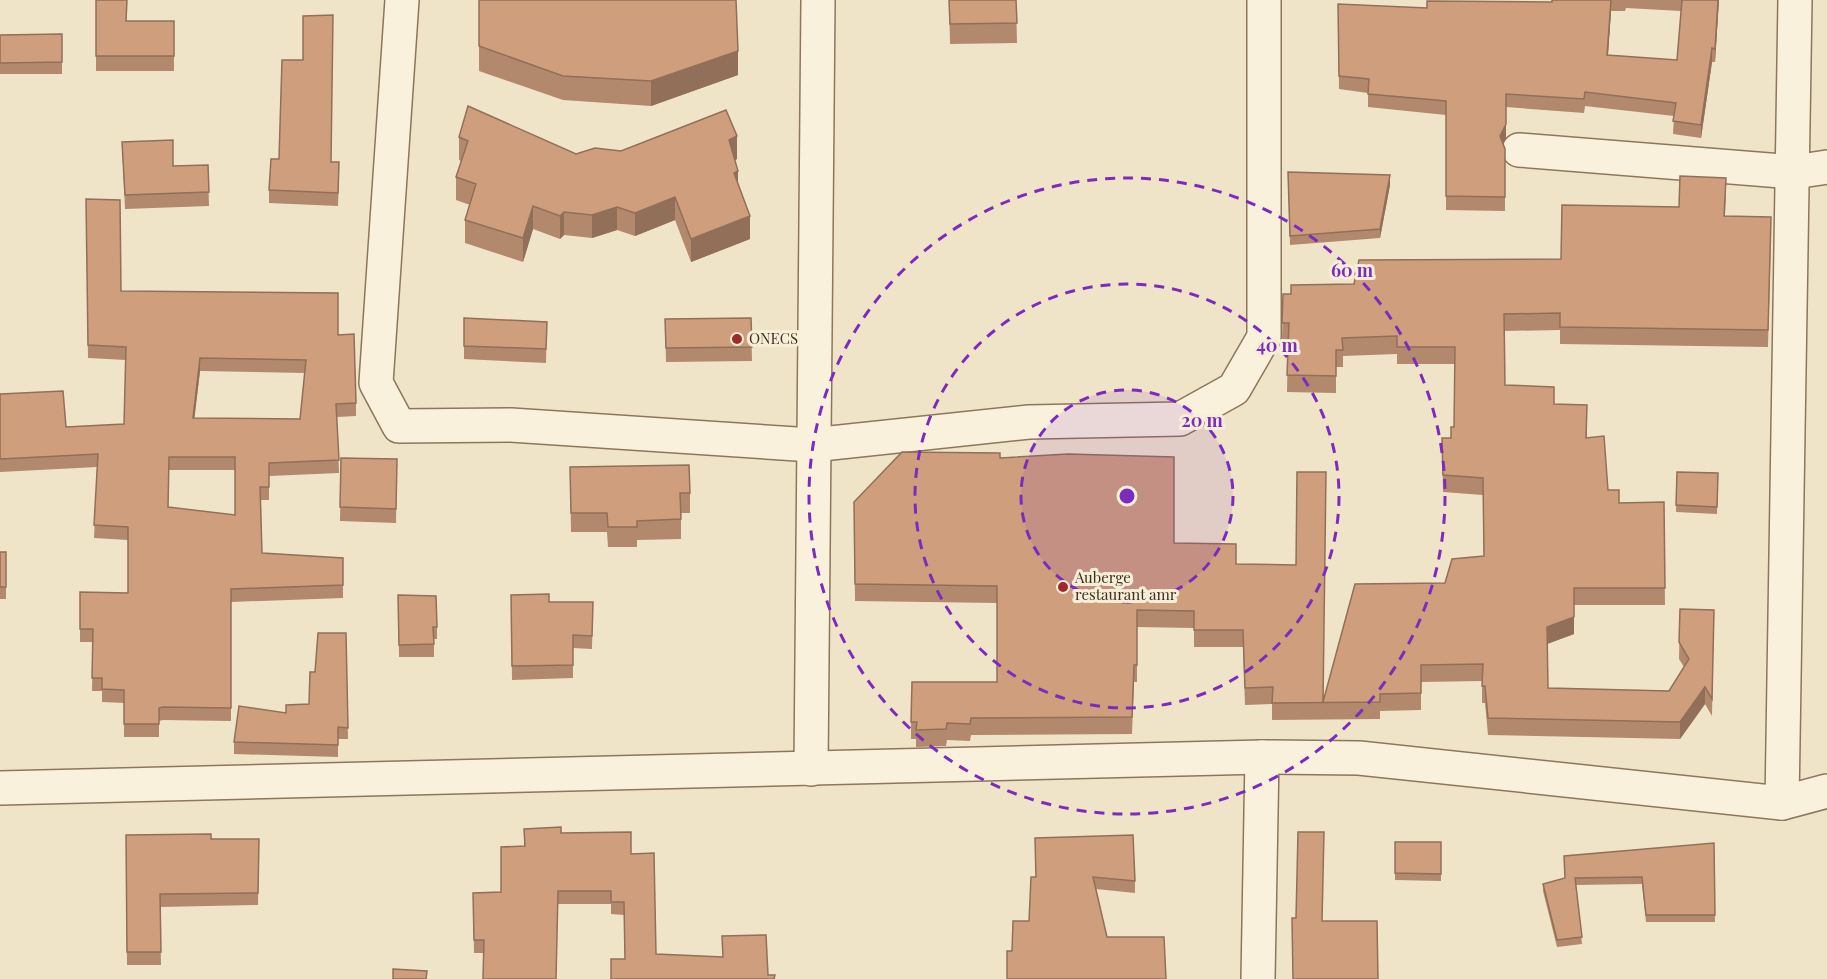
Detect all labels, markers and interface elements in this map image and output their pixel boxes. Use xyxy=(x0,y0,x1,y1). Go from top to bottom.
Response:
text: 60 m xyxy=(1331,258,1374,282)
place label: ONECS xyxy=(749,328,798,348)
marker: ONECS xyxy=(730,332,744,346)
text: 40 m xyxy=(1256,333,1299,357)
text: 20 m xyxy=(1181,408,1223,432)
centre of rings xyxy=(1117,486,1137,506)
place label: Auberge restaurant amr xyxy=(1074,567,1177,604)
marker: Auberge restaurant amr xyxy=(1056,580,1070,594)

